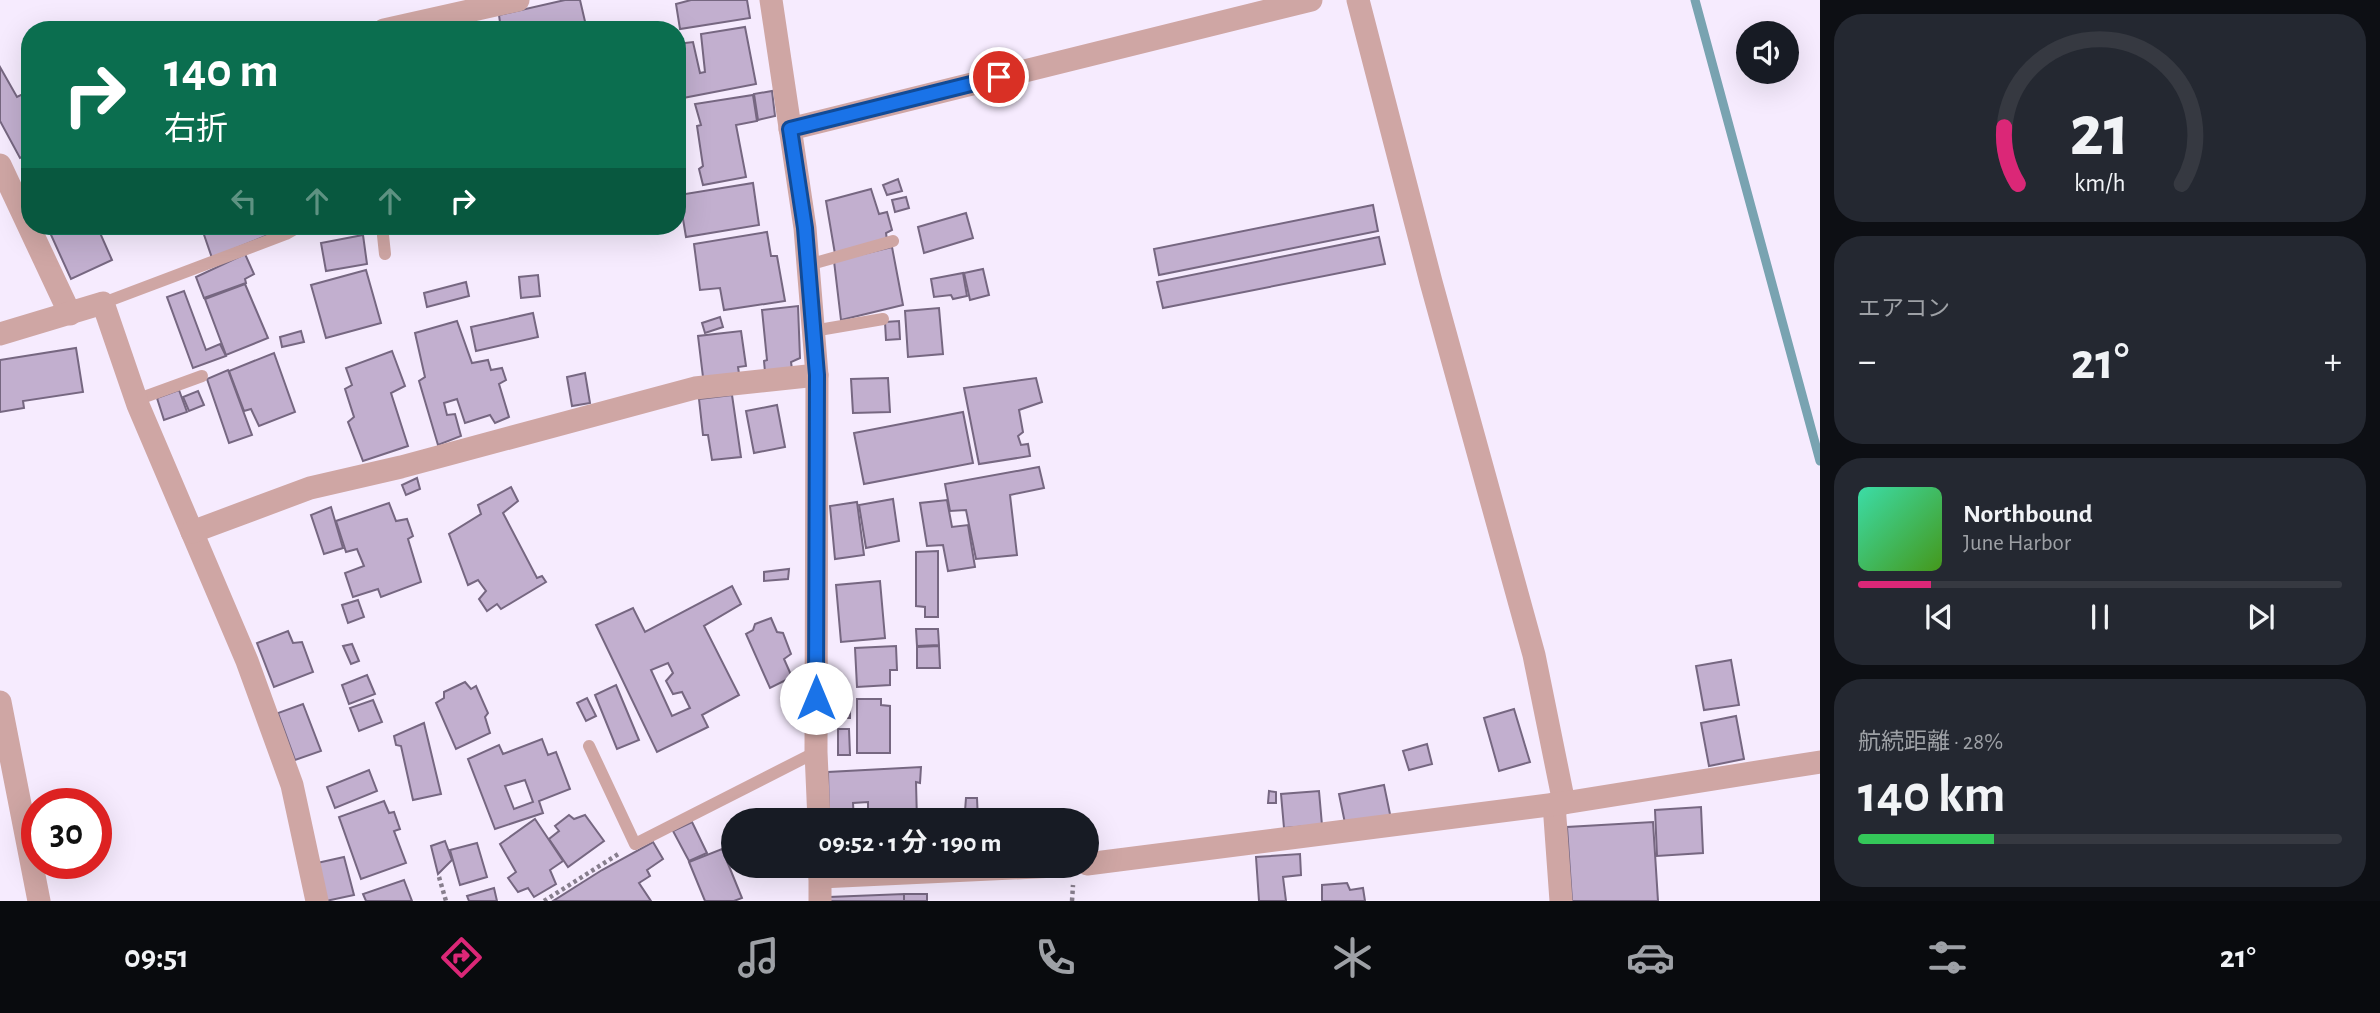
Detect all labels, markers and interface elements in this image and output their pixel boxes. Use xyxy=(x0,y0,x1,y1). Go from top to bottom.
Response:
map controls xyxy=(1736,21,1799,84)
button: sound xyxy=(1736,21,1799,84)
text: 140 m xyxy=(164,47,279,96)
pin xyxy=(969,47,1029,107)
icon: right xyxy=(49,49,140,140)
icon: arrive xyxy=(980,58,1018,96)
text: 21 xyxy=(2070,96,2130,169)
text: 右折 xyxy=(164,113,228,145)
text: km/h xyxy=(2074,171,2126,196)
icon: left xyxy=(225,182,263,220)
icon: ahead xyxy=(298,182,336,220)
icon: ahead xyxy=(371,182,409,220)
icon: right xyxy=(444,182,482,220)
text: エアコン xyxy=(1858,298,1950,321)
text: 21° xyxy=(2071,336,2129,388)
text: − xyxy=(1858,343,1876,381)
text: + xyxy=(2324,343,2342,381)
text: Northbound xyxy=(1963,501,2092,527)
text: June Harbor xyxy=(1963,532,2071,555)
icon: previous xyxy=(1920,598,1958,636)
icon: pause xyxy=(2081,598,2119,636)
icon: next xyxy=(2242,598,2280,636)
position arrow xyxy=(779,661,853,735)
text: 航続距離 · 28% xyxy=(1858,731,2003,754)
text: 140 km xyxy=(1858,769,2006,821)
speed limit sign: 30 xyxy=(21,788,112,879)
text: 09:52 · 1 分 · 190 m xyxy=(819,830,1001,856)
icon: directions xyxy=(437,933,486,982)
icon: music xyxy=(734,933,783,982)
icon: phone xyxy=(1031,933,1080,982)
icon: climate xyxy=(1328,933,1377,982)
icon: car xyxy=(1626,933,1675,982)
icon: filters xyxy=(1923,933,1972,982)
text: 09:51 xyxy=(124,941,189,973)
text: 21° xyxy=(2220,941,2256,973)

